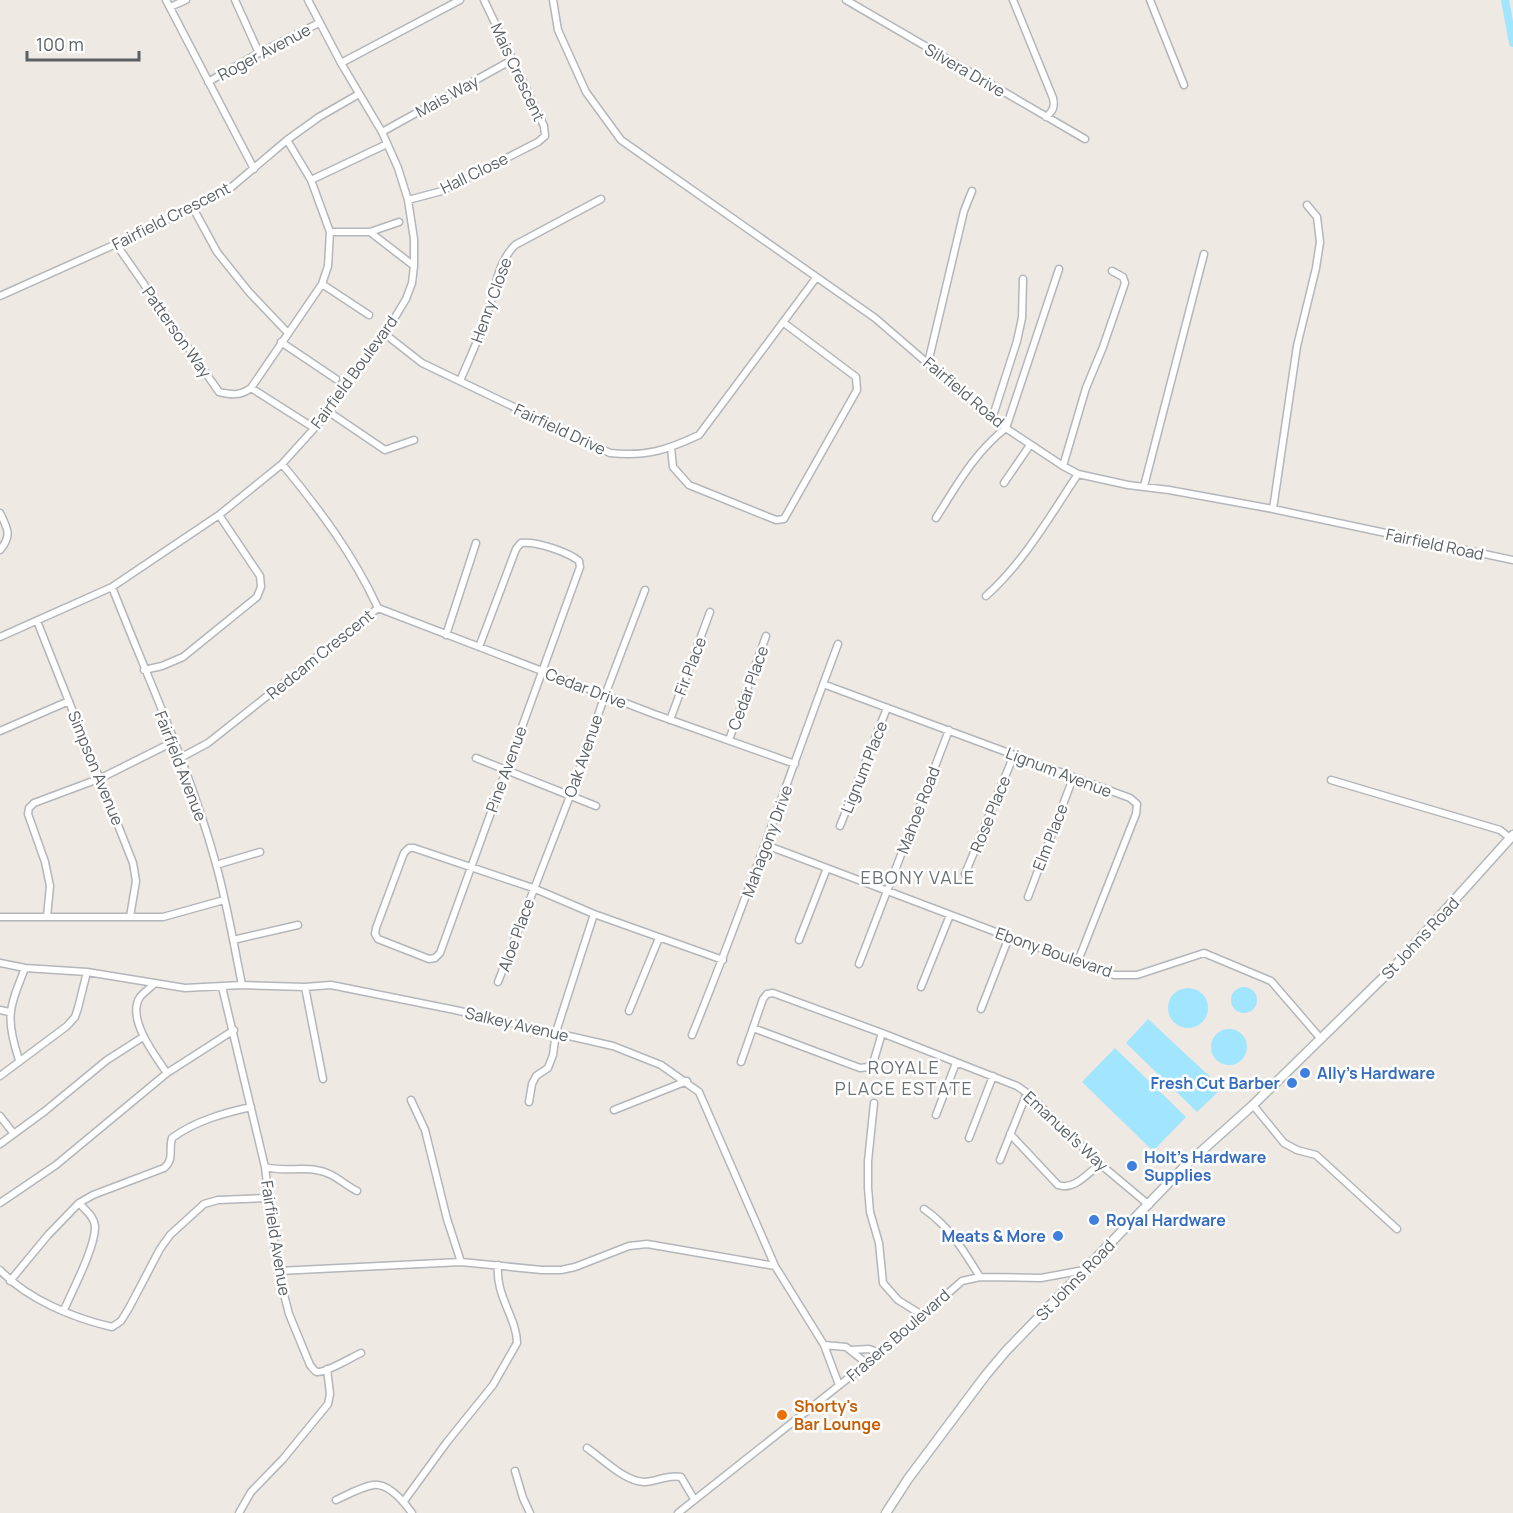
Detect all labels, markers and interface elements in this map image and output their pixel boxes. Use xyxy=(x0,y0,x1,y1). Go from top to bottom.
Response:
street label: Roger Avenue xyxy=(214,18,314,86)
street label: Mais Crescent xyxy=(486,19,550,125)
scale bar xyxy=(27,24,140,62)
text: 100 m xyxy=(36,32,84,56)
street label: Silvera Drive xyxy=(921,38,1009,102)
street label: Mais Way xyxy=(412,69,483,122)
street label: Hall Close xyxy=(436,147,512,199)
street label: Fairfield Crescent xyxy=(108,177,234,255)
street label: Henry Close xyxy=(465,254,517,346)
street label: Patterson Way xyxy=(137,282,217,382)
street label: Fairfield Boulevard xyxy=(306,311,402,433)
street label: Fairfield Road xyxy=(919,352,1009,432)
street label: Fairfield Drive xyxy=(511,398,609,460)
street label: Fairfield Road xyxy=(1384,523,1486,565)
street label: Redcam Crescent xyxy=(262,604,378,704)
street label: Fir Place xyxy=(669,634,711,698)
street label: Cedar Place xyxy=(723,643,773,733)
street label: Cedar Drive xyxy=(542,662,630,714)
street label: Simpson Avenue xyxy=(63,707,129,829)
street label: Fairfield Avenue xyxy=(150,708,212,824)
street label: Oak Avenue xyxy=(559,712,607,800)
street label: Lignum Place xyxy=(836,718,892,816)
street label: Pine Avenue xyxy=(480,723,532,815)
street label: Lignum Avenue xyxy=(1003,742,1115,802)
street label: Mahoe Road xyxy=(891,763,945,857)
street label: Rose Place xyxy=(965,772,1015,856)
street label: Mahagony Drive xyxy=(737,782,797,900)
street label: Elm Place xyxy=(1027,800,1073,874)
district label: EBONY VALE xyxy=(861,865,975,889)
street label: St Johns Road xyxy=(1376,892,1464,984)
street label: Aloe Place xyxy=(493,895,539,975)
street label: Ebony Boulevard xyxy=(993,922,1115,982)
street label: Salkey Avenue xyxy=(463,1001,571,1047)
district label: ROYALE PLACE ESTATE xyxy=(835,1055,973,1100)
place label: Ally's Hardware xyxy=(1317,1062,1435,1084)
marker: Ally's Hardware xyxy=(1298,1066,1312,1080)
place label: Fresh Cut Barber xyxy=(1150,1072,1280,1094)
marker: Fresh Cut Barber xyxy=(1285,1076,1299,1090)
street label: Emanuel's Way xyxy=(1019,1086,1113,1176)
place label: Holt's Hardware Supplies xyxy=(1144,1146,1267,1186)
marker: Holt's Hardware Supplies xyxy=(1125,1159,1139,1173)
street label: Fairfield Avenue xyxy=(256,1179,296,1297)
place label: Royal Hardware xyxy=(1106,1209,1226,1231)
marker: Royal Hardware xyxy=(1087,1213,1101,1227)
place label: Meats & More xyxy=(942,1225,1046,1247)
marker: Meats & More xyxy=(1051,1229,1065,1243)
street label: St Johns Road xyxy=(1031,1235,1119,1325)
street label: Frasers Boulevard xyxy=(842,1284,954,1386)
place label: Shorty's Bar Lounge xyxy=(794,1395,881,1435)
marker: Shorty's Bar Lounge xyxy=(775,1408,789,1422)

